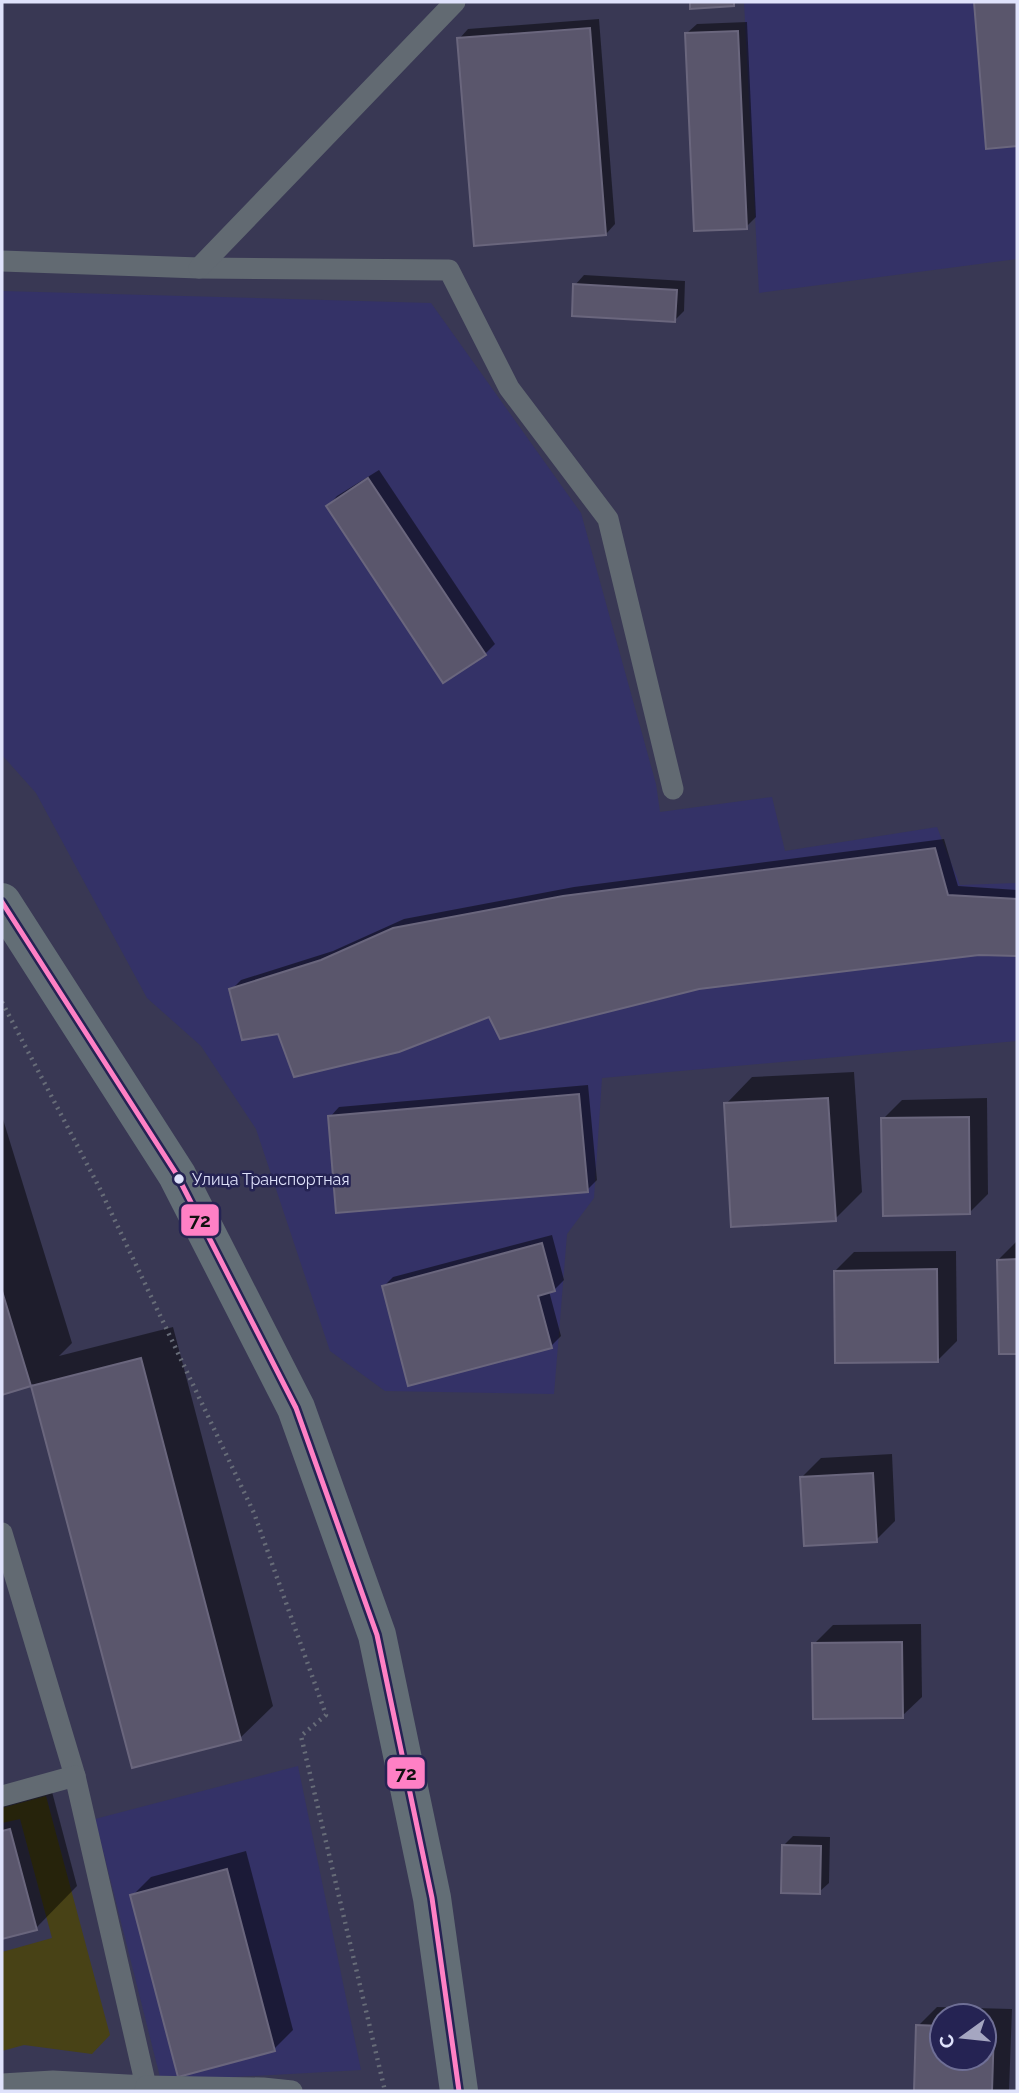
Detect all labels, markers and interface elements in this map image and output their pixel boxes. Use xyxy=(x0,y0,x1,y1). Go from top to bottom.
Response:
place label: Улица Транспортная xyxy=(192,1170,350,1189)
marker: Улица Транспортная xyxy=(172,1172,186,1186)
line badge: 72 xyxy=(180,1203,220,1237)
text: 72 xyxy=(189,1209,211,1231)
line badge: 72 xyxy=(386,1756,426,1790)
text: 72 xyxy=(395,1762,417,1784)
north arrow xyxy=(928,2002,998,2072)
text: С xyxy=(934,2032,959,2051)

